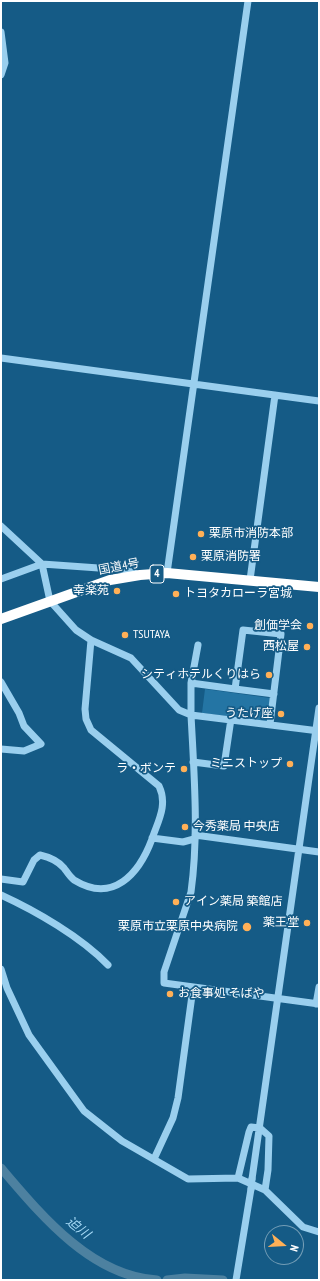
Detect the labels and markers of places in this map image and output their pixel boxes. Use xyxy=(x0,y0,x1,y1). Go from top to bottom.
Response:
place label: 栗原市消防本部 xyxy=(209,527,293,541)
marker: 栗原市消防本部 xyxy=(196,529,206,539)
place label: 栗原消防署 xyxy=(201,550,261,564)
marker: 栗原消防署 xyxy=(188,552,198,562)
place label: 幸楽苑 xyxy=(73,584,109,598)
marker: 幸楽苑 xyxy=(112,586,122,596)
place label: トヨタカローラ宮城 xyxy=(184,587,292,601)
marker: トヨタカローラ宮城 xyxy=(171,589,181,599)
place label: 創価学会 xyxy=(254,619,302,633)
marker: 創価学会 xyxy=(305,621,315,631)
place label: TSUTAYA xyxy=(133,628,170,642)
marker: TSUTAYA xyxy=(120,630,130,640)
place label: 西松屋 xyxy=(263,640,299,654)
marker: 西松屋 xyxy=(302,642,312,652)
place label: シティホテルくりはら xyxy=(141,668,261,682)
marker: シティホテルくりはら xyxy=(264,670,274,680)
place label: うたげ座 xyxy=(225,707,273,721)
marker: うたげ座 xyxy=(276,709,286,719)
place label: ミニストップ xyxy=(210,757,282,771)
marker: ミニストップ xyxy=(285,759,295,769)
place label: ラ・ボンテ xyxy=(116,762,176,776)
marker: ラ・ボンテ xyxy=(179,764,189,774)
place label: 今秀薬局 中央店 xyxy=(193,820,280,834)
marker: 今秀薬局 中央店 xyxy=(180,822,190,832)
place label: アイン薬局 築館店 xyxy=(184,895,283,909)
marker: アイン薬局 築館店 xyxy=(171,897,181,907)
place label: 薬王堂 xyxy=(263,916,299,930)
marker: 薬王堂 xyxy=(302,918,312,928)
place label: 栗原市立栗原中央病院 xyxy=(118,920,238,934)
marker: 栗原市立栗原中央病院 xyxy=(241,921,253,933)
place label: お食事処 そばや xyxy=(178,987,265,1001)
marker: お食事処 そばや xyxy=(165,989,175,999)

